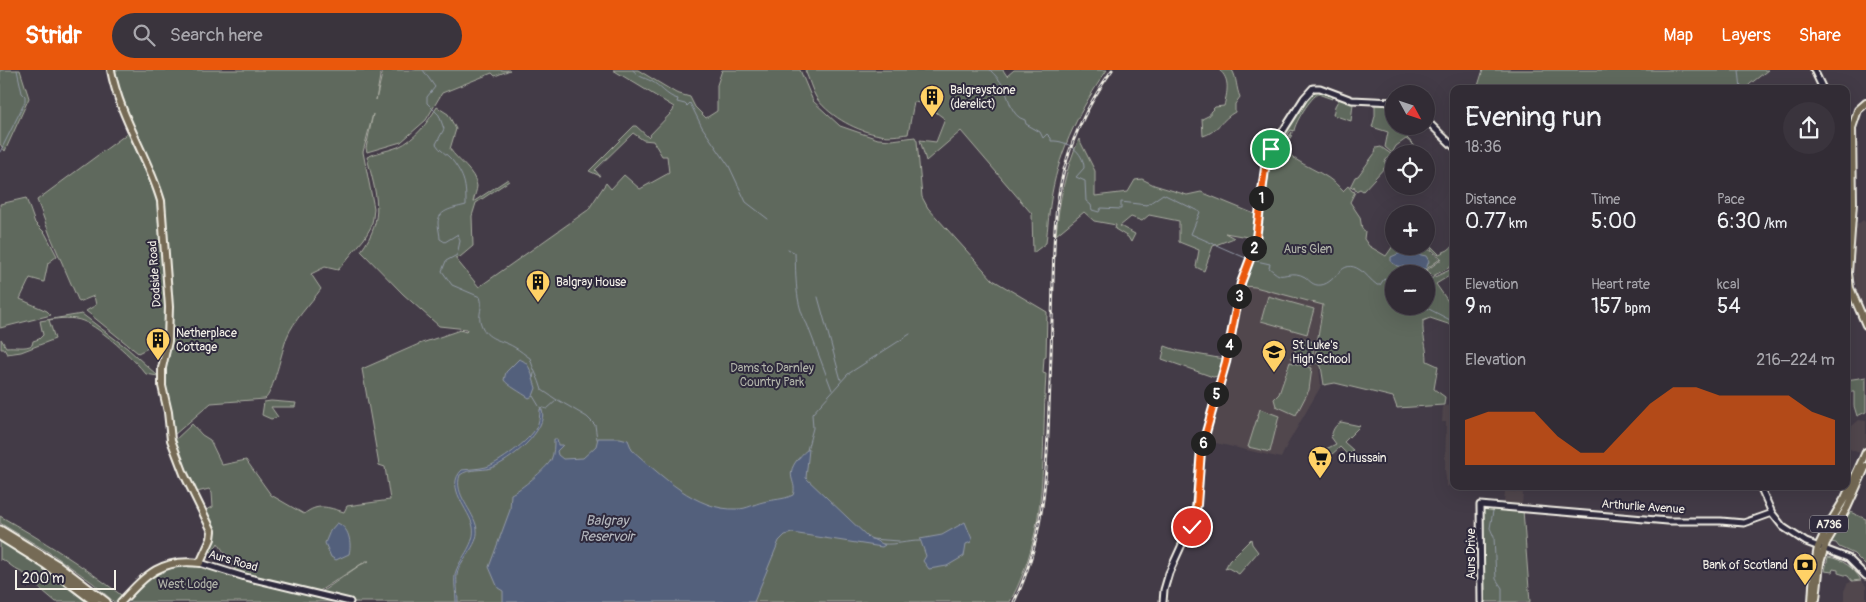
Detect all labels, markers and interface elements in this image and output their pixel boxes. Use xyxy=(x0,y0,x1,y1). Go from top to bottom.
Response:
search box xyxy=(112,13,462,58)
text: Stridr xyxy=(25,21,82,50)
icon: search xyxy=(130,21,158,49)
text: Search here xyxy=(170,23,263,47)
text: Map xyxy=(1664,24,1693,47)
text: Layers xyxy=(1721,24,1771,47)
text: Share xyxy=(1799,24,1841,47)
place label: Balgraystone (derelict) xyxy=(950,83,1016,112)
building icon: Balgraystone (derelict) xyxy=(919,84,945,118)
north arrow xyxy=(1385,85,1435,135)
map controls xyxy=(1385,85,1435,315)
text: Evening run xyxy=(1465,100,1602,135)
button: share xyxy=(1783,102,1835,154)
pin xyxy=(1250,128,1292,170)
icon: arrive xyxy=(1257,135,1285,163)
text: 18:36 xyxy=(1465,137,1502,157)
button: locate xyxy=(1385,145,1435,195)
pin: 1 xyxy=(1248,186,1274,210)
text: 1 xyxy=(1259,190,1264,207)
text: Distance xyxy=(1465,191,1516,208)
text: Time xyxy=(1591,191,1620,208)
text: Pace xyxy=(1717,191,1745,208)
button: + xyxy=(1385,205,1435,255)
text: 0.77 xyxy=(1465,208,1506,235)
text: 5:00 xyxy=(1591,208,1637,235)
text: 6:30 xyxy=(1717,208,1761,235)
text: km xyxy=(1506,215,1527,232)
text: /km xyxy=(1761,215,1787,232)
pin: 2 xyxy=(1242,236,1266,260)
street label: Dodside Road xyxy=(145,240,165,308)
text: 2 xyxy=(1251,240,1258,257)
park label: Aurs Glen xyxy=(1284,242,1333,257)
button: − xyxy=(1385,265,1435,315)
building icon: Balgray House xyxy=(525,269,551,303)
place label: Balgray House xyxy=(556,275,626,290)
text: Elevation xyxy=(1465,276,1518,293)
text: Heart rate xyxy=(1591,276,1650,293)
text: kcal xyxy=(1717,276,1740,293)
pin: 3 xyxy=(1226,284,1252,308)
text: 3 xyxy=(1236,288,1243,305)
text: 9 xyxy=(1465,293,1476,320)
text: 157 xyxy=(1591,293,1622,320)
text: 54 xyxy=(1717,293,1741,320)
text: m xyxy=(1476,300,1491,317)
text: bpm xyxy=(1622,300,1651,317)
place label: Netherplace Cottage xyxy=(176,326,237,355)
building icon: Netherplace Cottage xyxy=(145,327,171,361)
pin: 4 xyxy=(1216,332,1242,358)
text: 4 xyxy=(1225,337,1234,354)
place label: St Luke's High School xyxy=(1292,338,1351,367)
school or university icon: St Luke's High School xyxy=(1261,339,1287,373)
text: Elevation xyxy=(1465,350,1526,370)
text: 216–224 m xyxy=(1756,350,1835,370)
park label: Dams to Darnley Country Park xyxy=(730,361,814,390)
pin: 5 xyxy=(1204,382,1228,406)
text: 5 xyxy=(1213,386,1220,403)
pin: 6 xyxy=(1190,430,1216,456)
text: 6 xyxy=(1199,435,1208,452)
supermarket icon: O.Hussain xyxy=(1307,445,1333,479)
place label: O.Hussain xyxy=(1338,451,1387,466)
street label: Arthurlie Avenue xyxy=(1601,497,1685,517)
pin xyxy=(1171,506,1213,548)
water label: Balgray Reservoir xyxy=(580,512,636,545)
icon: check xyxy=(1178,513,1206,541)
road number: A736 xyxy=(1810,516,1848,532)
street label: Aurs Drive xyxy=(1464,528,1479,580)
street label: Aurs Road xyxy=(207,547,259,575)
bank icon: Bank of Scotland xyxy=(1792,552,1818,586)
place label: Bank of Scotland xyxy=(1703,558,1788,573)
scale bar xyxy=(15,567,116,590)
text: 200 m xyxy=(22,570,64,587)
park label: West Lodge xyxy=(158,577,218,592)

